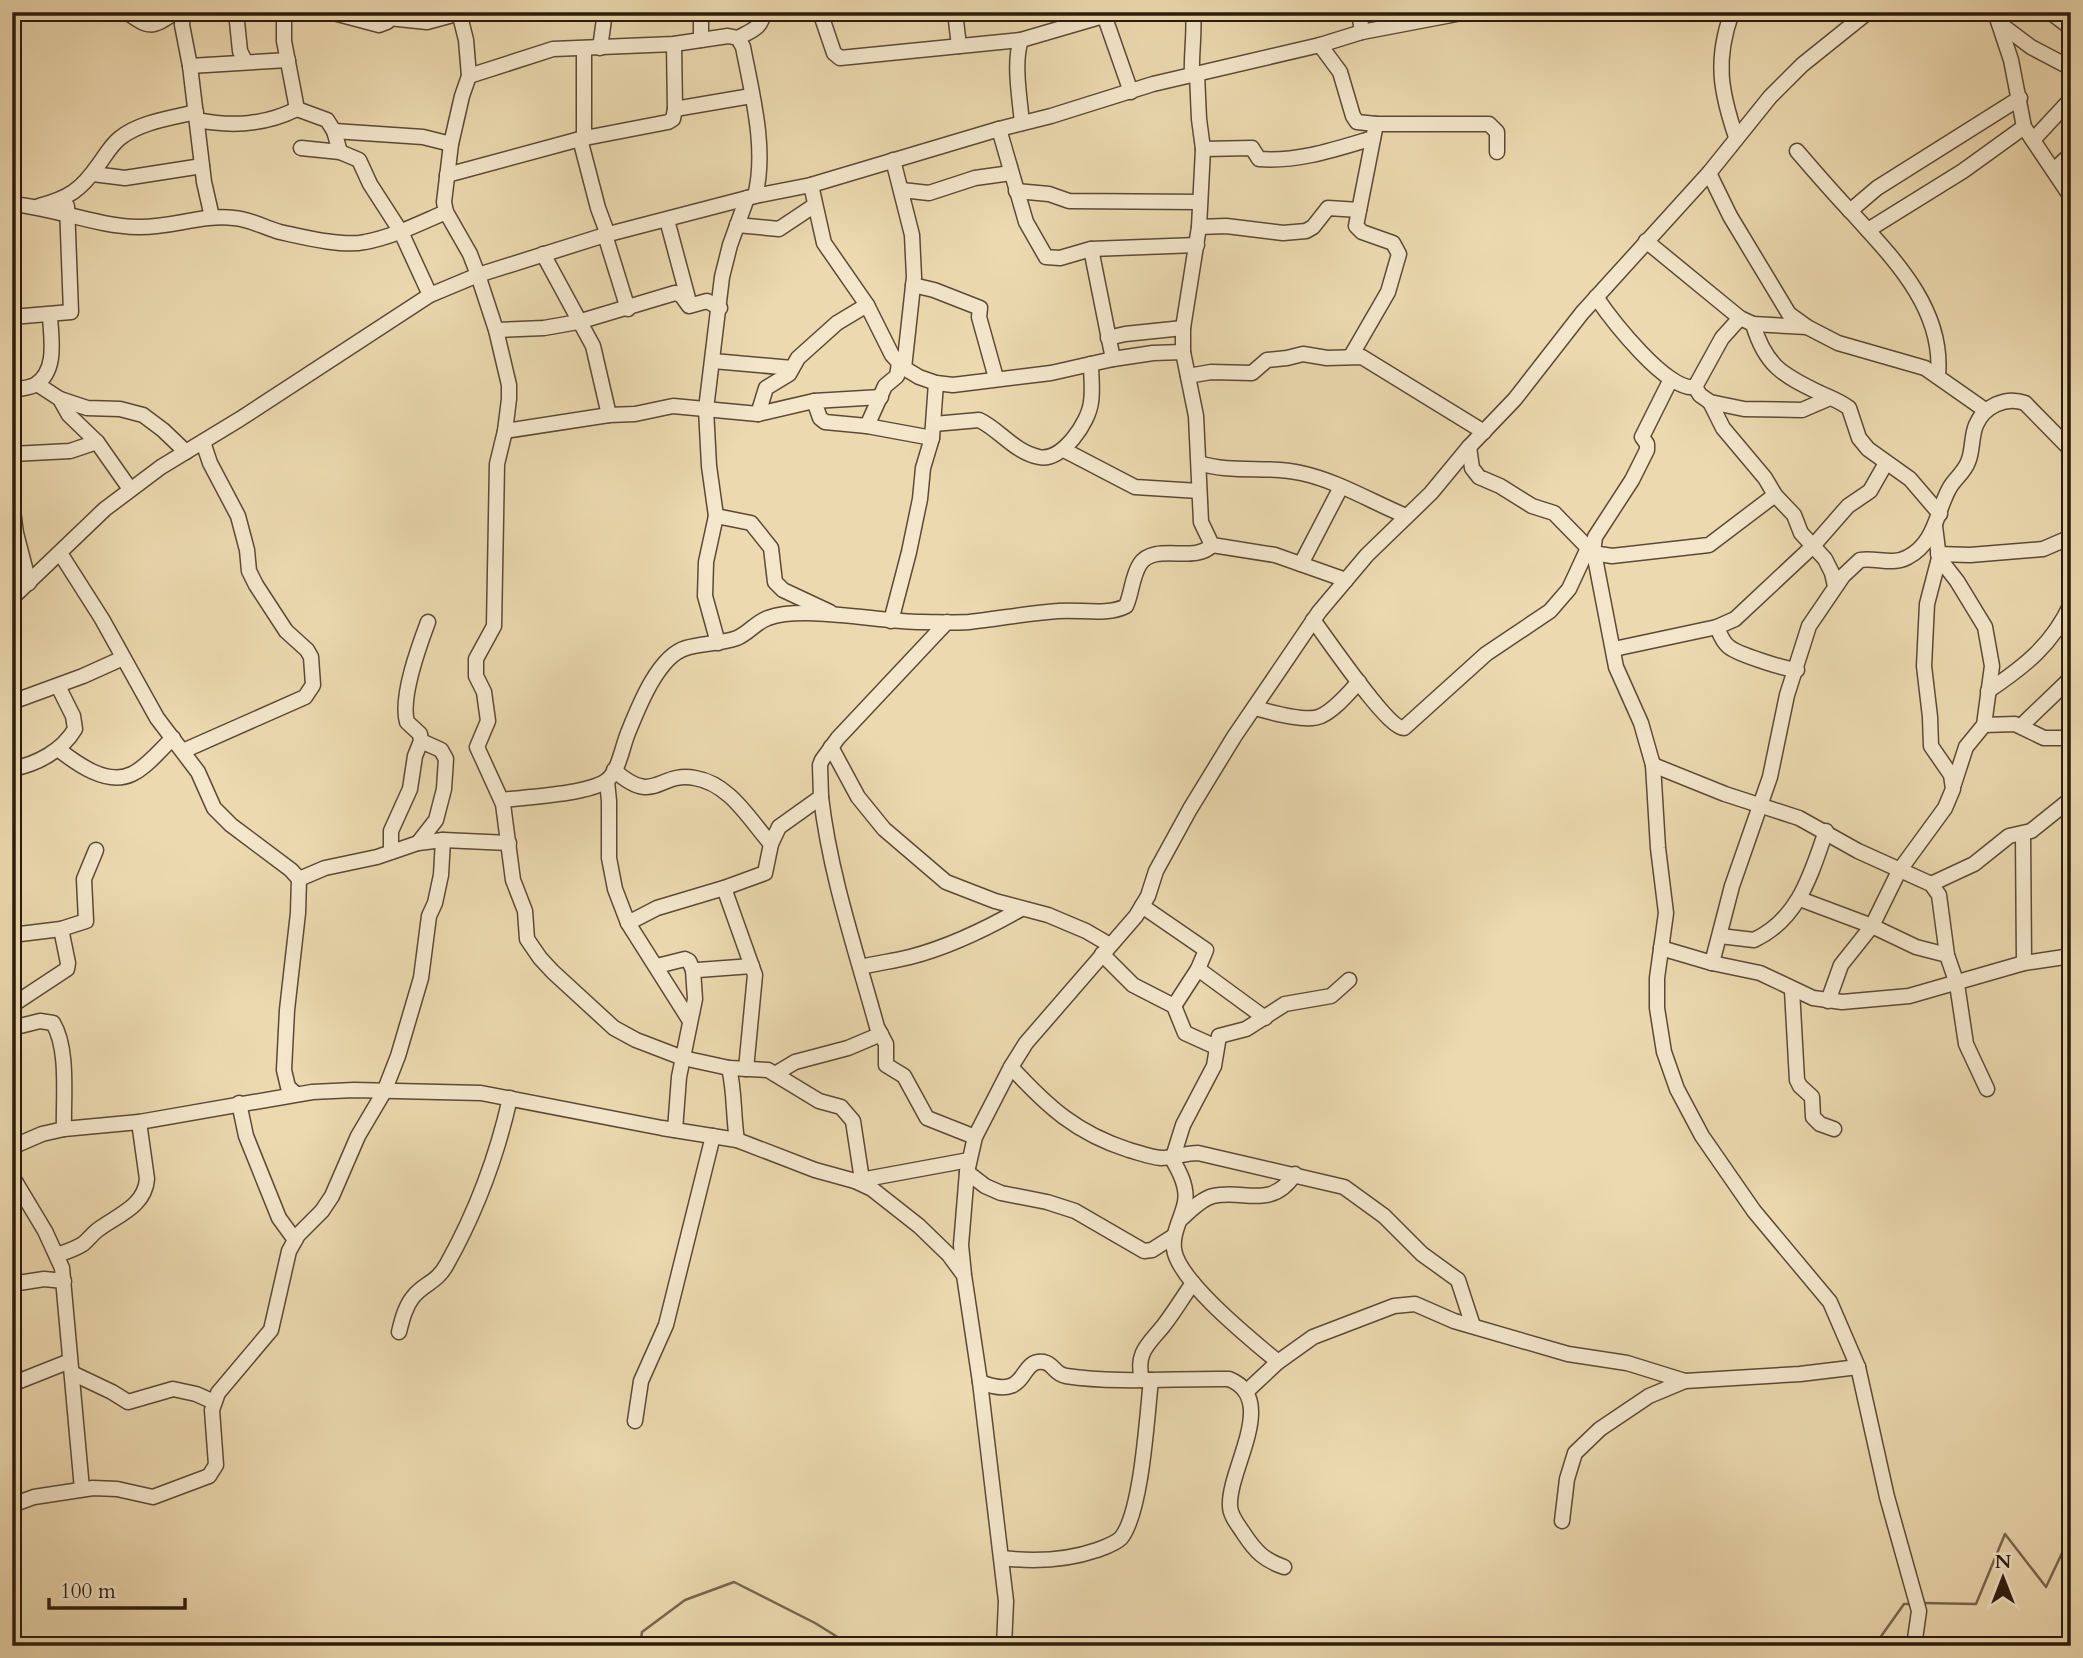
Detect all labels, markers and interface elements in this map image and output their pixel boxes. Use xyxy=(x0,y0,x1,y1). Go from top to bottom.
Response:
north arrow xyxy=(1968,1542,2038,1612)
text: N xyxy=(1995,1549,2012,1575)
scale bar xyxy=(49,1567,186,1611)
text: 100 m xyxy=(60,1577,116,1606)

